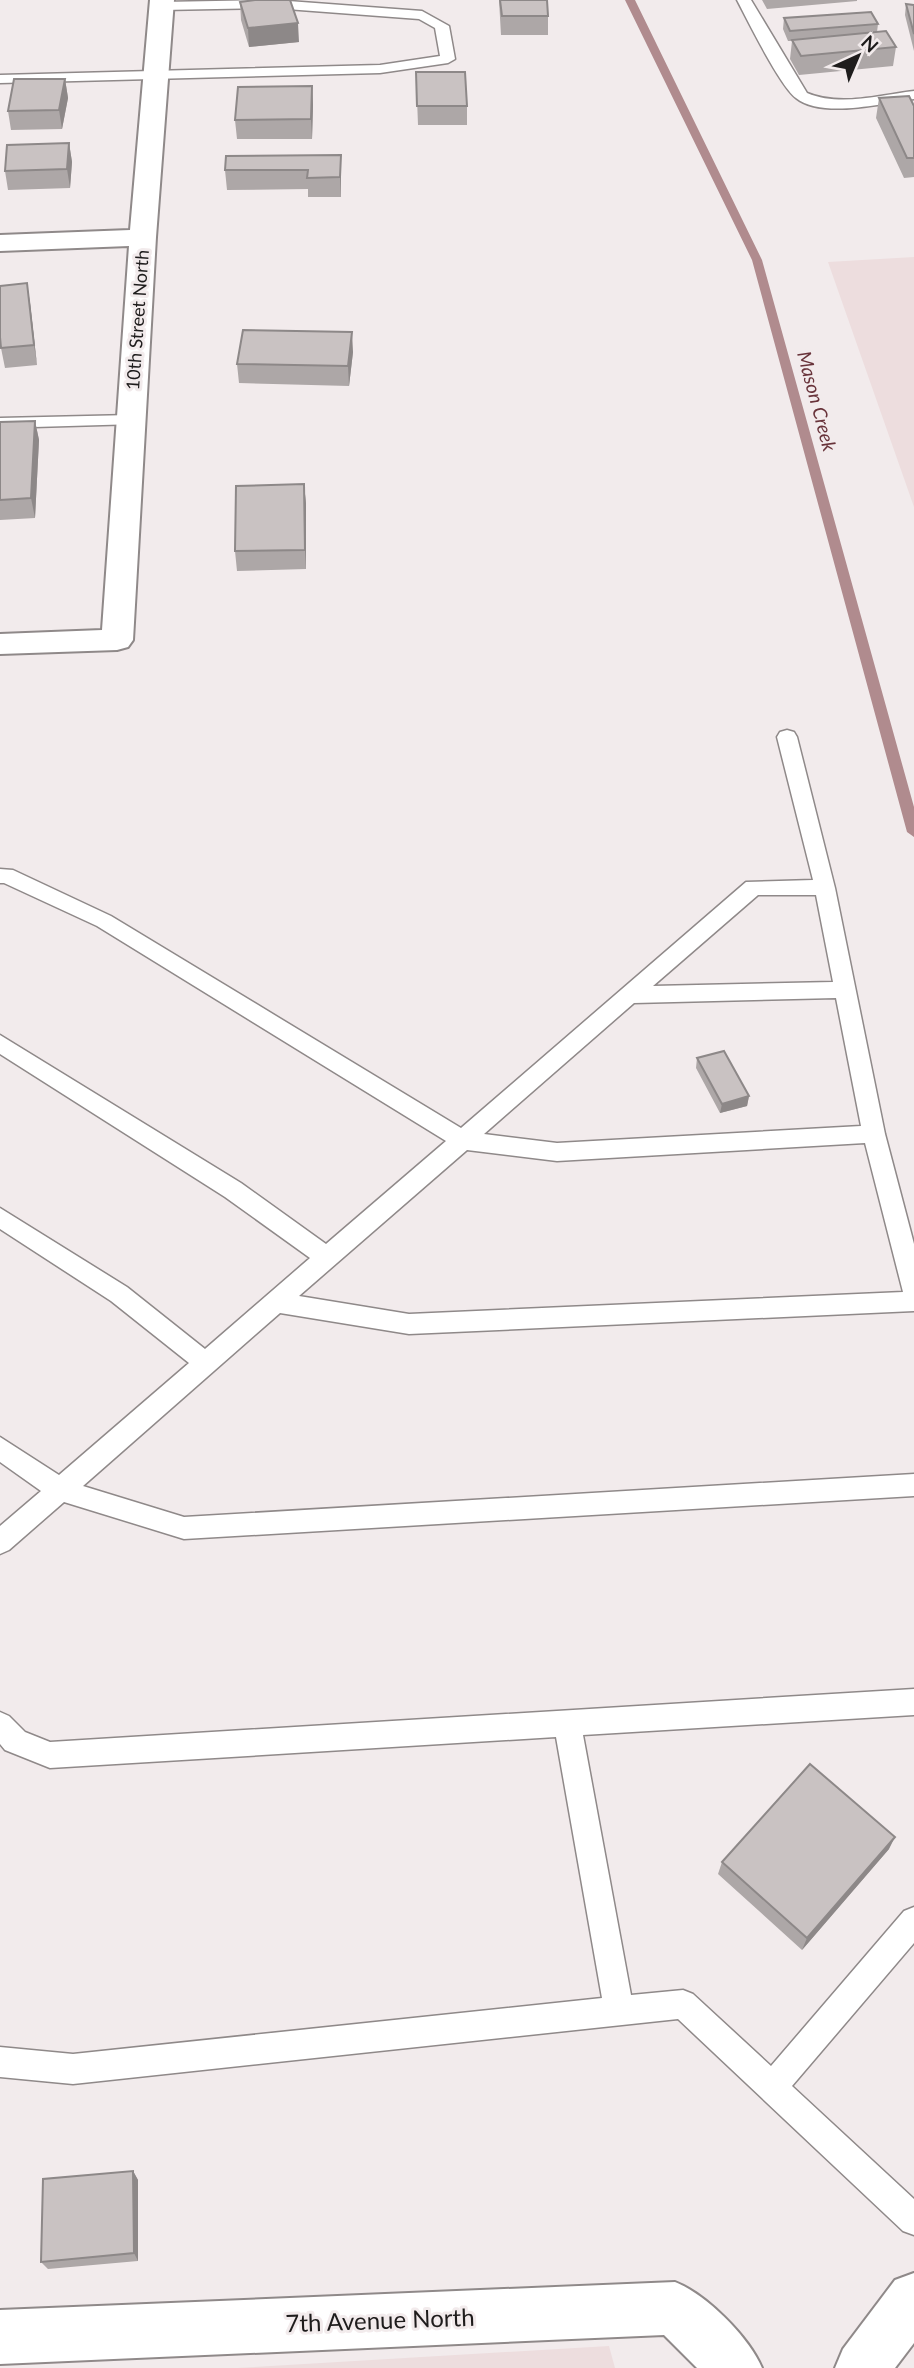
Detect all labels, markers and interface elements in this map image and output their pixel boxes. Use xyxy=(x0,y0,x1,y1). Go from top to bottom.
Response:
north arrow xyxy=(823,21,893,91)
text: N xyxy=(857,30,883,57)
street label: 10th Street North xyxy=(121,249,153,391)
water label: Mason Creek xyxy=(793,348,842,454)
street label: 7th Avenue North xyxy=(285,2302,475,2337)

